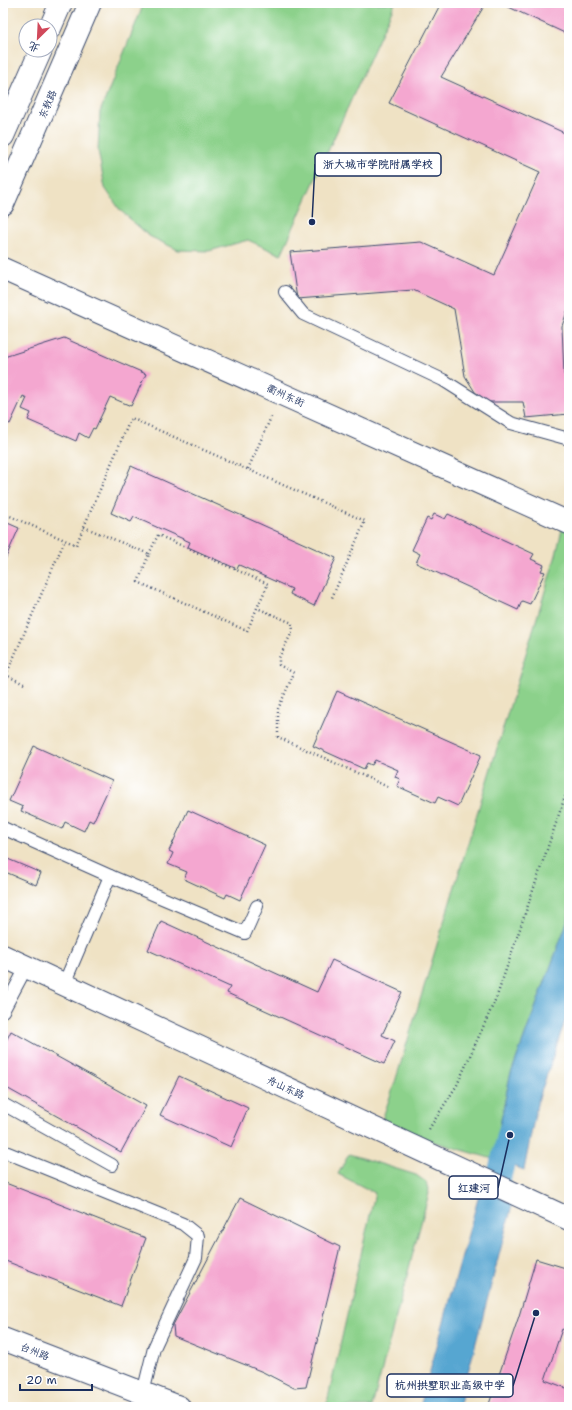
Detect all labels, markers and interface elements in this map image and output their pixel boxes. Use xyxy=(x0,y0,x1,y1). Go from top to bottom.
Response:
north arrow xyxy=(18,18,58,58)
text: 北 xyxy=(26,38,42,56)
street label: 东教路 xyxy=(36,88,59,121)
callout: 浙大城市学院附属学校 xyxy=(315,153,441,176)
text: 浙大城市学院附属学校 xyxy=(323,157,433,172)
street label: 衢州东街 xyxy=(265,381,307,410)
street label: 舟山东路 xyxy=(265,1073,307,1102)
callout: 红建河 xyxy=(449,1176,498,1199)
text: 红建河 xyxy=(458,1181,491,1196)
street label: 台州路 xyxy=(18,1340,51,1363)
scale bar xyxy=(20,1366,92,1392)
text: 20 m xyxy=(26,1372,57,1388)
callout: 杭州拱墅职业高级中学 xyxy=(387,1374,513,1397)
text: 杭州拱墅职业高级中学 xyxy=(395,1378,505,1393)

